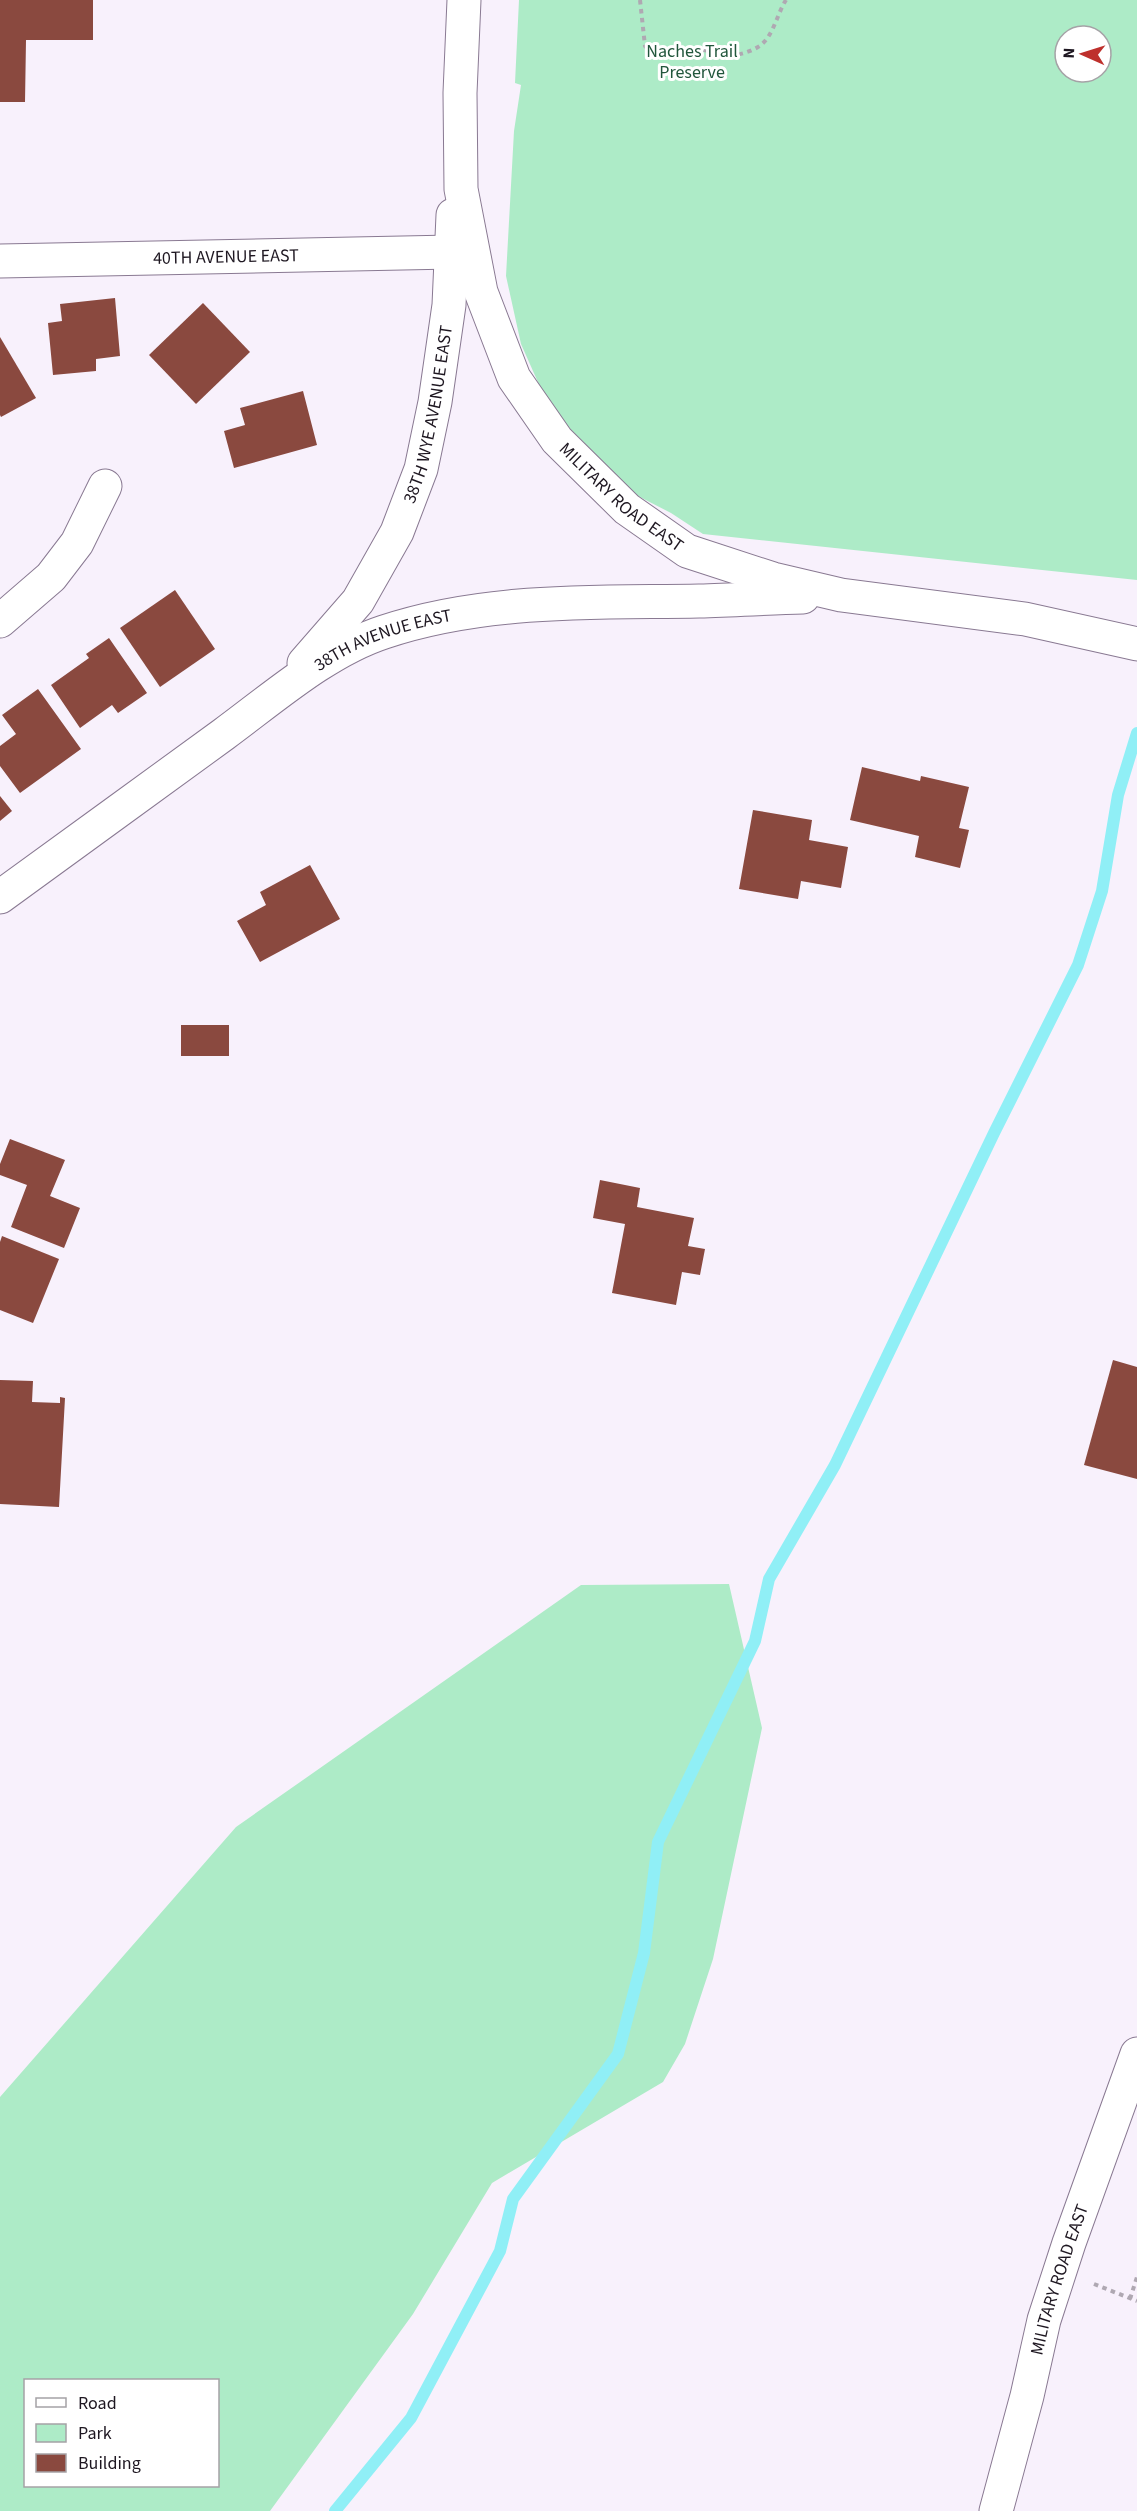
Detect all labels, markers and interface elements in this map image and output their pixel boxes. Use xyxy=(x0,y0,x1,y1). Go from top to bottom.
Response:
north arrow xyxy=(1053,24,1113,84)
park label: Naches Trail Preserve xyxy=(646,39,738,85)
text: N xyxy=(1058,47,1080,59)
street label: 40TH AVENUE EAST xyxy=(153,243,299,270)
street label: 38TH WYE AVENUE EAST xyxy=(397,323,458,507)
street label: MILITARY ROAD EAST xyxy=(554,437,689,558)
street label: 38TH AVENUE EAST xyxy=(309,603,454,677)
street label: MILITARY ROAD EAST xyxy=(1024,2200,1095,2357)
legend xyxy=(24,2379,219,2487)
text: Road xyxy=(78,2391,117,2416)
text: Park xyxy=(78,2421,112,2446)
text: Building xyxy=(78,2451,141,2476)

